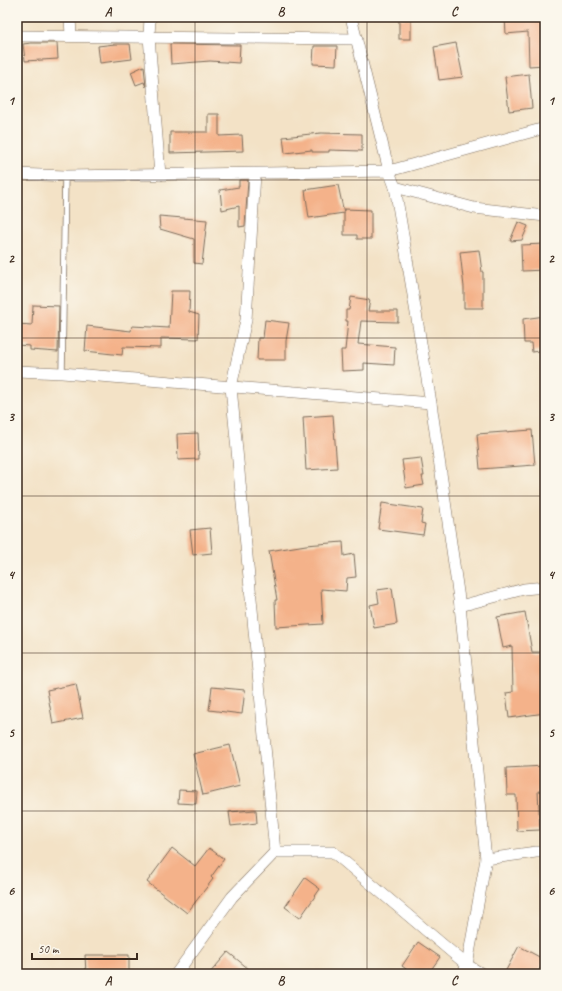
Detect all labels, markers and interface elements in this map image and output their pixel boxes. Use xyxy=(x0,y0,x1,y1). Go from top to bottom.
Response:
text: A xyxy=(105,4,113,20)
text: B xyxy=(278,4,286,20)
text: C xyxy=(451,4,459,20)
text: 1 xyxy=(8,93,16,109)
text: 1 xyxy=(548,93,556,109)
text: 2 xyxy=(8,251,15,267)
text: 2 xyxy=(548,251,555,267)
text: 3 xyxy=(8,409,15,425)
text: 3 xyxy=(548,409,555,425)
text: 4 xyxy=(8,567,16,583)
text: 4 xyxy=(548,567,556,583)
text: 5 xyxy=(8,725,15,741)
text: 5 xyxy=(548,725,555,741)
text: 6 xyxy=(8,883,15,899)
text: 6 xyxy=(548,883,555,899)
scale bar xyxy=(32,935,137,961)
text: 50 m xyxy=(38,941,60,957)
text: A xyxy=(105,973,113,989)
text: B xyxy=(278,973,286,989)
text: C xyxy=(451,973,459,989)

